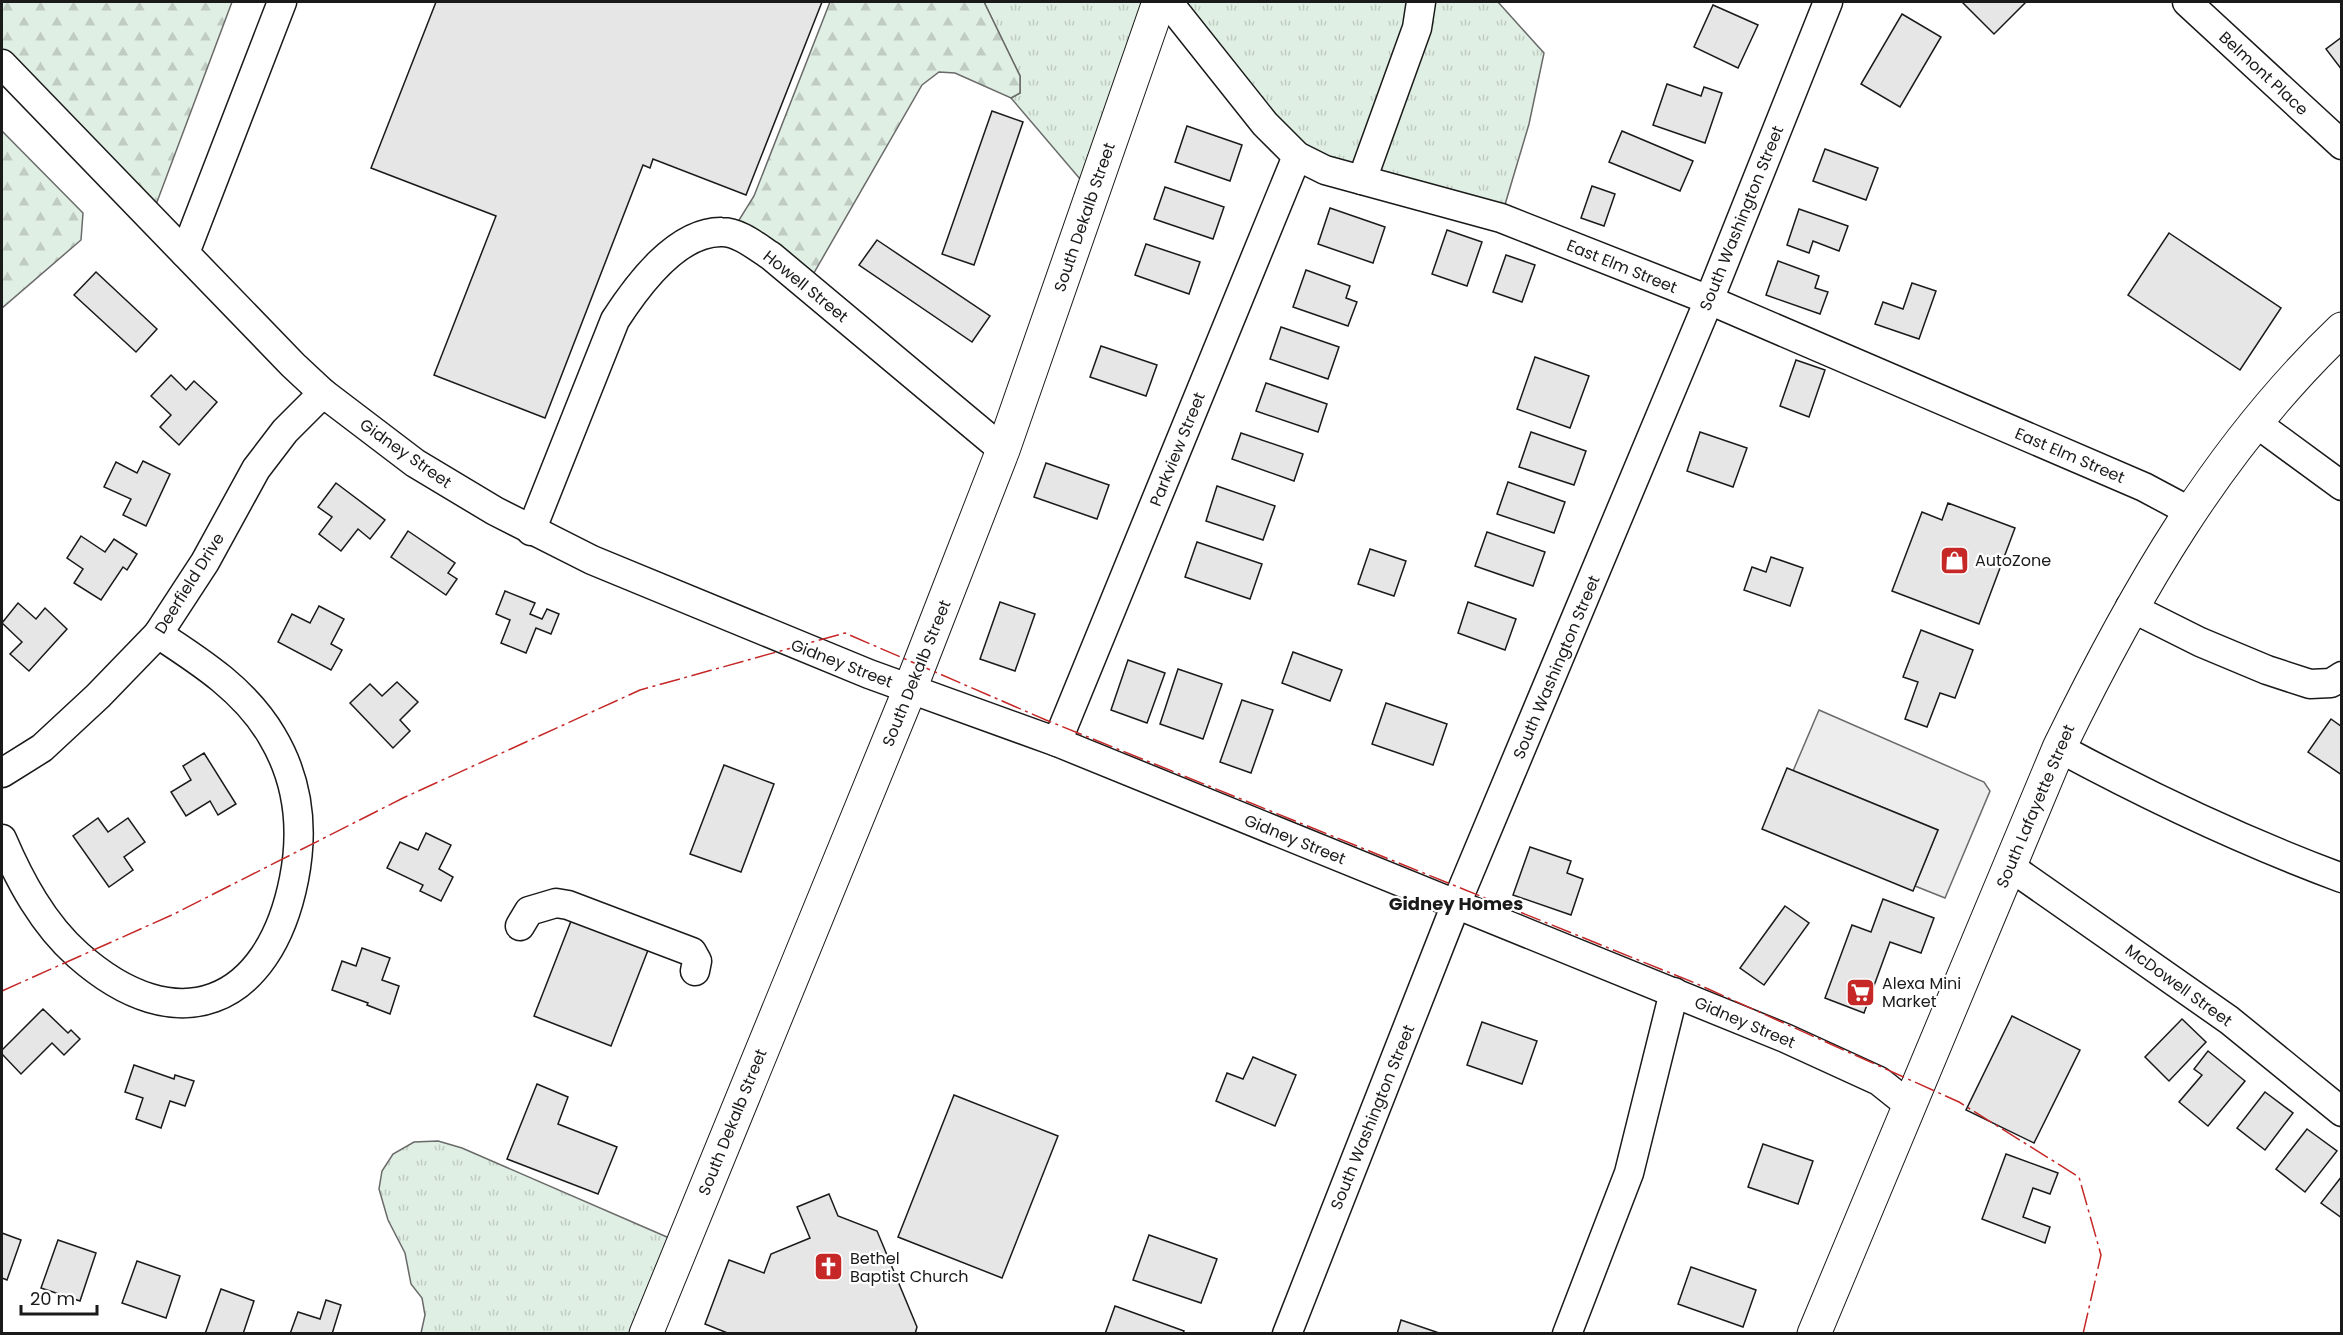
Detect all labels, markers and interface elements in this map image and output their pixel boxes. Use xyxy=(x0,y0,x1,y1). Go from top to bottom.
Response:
street label: Belmont Place xyxy=(2214,26,2313,121)
street label: South Washington Street xyxy=(1694,122,1789,314)
street label: South Dekalb Street xyxy=(1048,139,1121,295)
street label: East Elm Street xyxy=(1563,234,1681,299)
street label: Howell Street xyxy=(758,245,853,328)
street label: Parkview Street xyxy=(1144,388,1211,510)
street label: Gidney Street xyxy=(355,413,456,494)
street label: East Elm Street xyxy=(2011,422,2128,489)
street label: Deerfield Drive xyxy=(149,528,230,638)
shop icon: AutoZone xyxy=(1938,544,1970,576)
place label: AutoZone xyxy=(1975,549,2051,572)
street label: South Washington Street xyxy=(1507,572,1606,763)
street label: South Dekalb Street xyxy=(877,596,956,750)
street label: Gidney Street xyxy=(788,633,896,694)
street label: South Lafayette Street xyxy=(1991,721,2080,892)
street label: Gidney Street xyxy=(1241,809,1349,870)
district label: Gidney Homes xyxy=(1389,891,1523,916)
street label: McDowell Street xyxy=(2121,939,2237,1032)
place label: Alexa Mini Market xyxy=(1882,972,1961,1013)
supermarket icon: Alexa Mini Market xyxy=(1845,976,1877,1008)
street label: Gidney Street xyxy=(1691,991,1799,1054)
street label: South Washington Street xyxy=(1325,1021,1420,1213)
street label: South Dekalb Street xyxy=(693,1045,772,1199)
place label: Bethel Baptist Church xyxy=(850,1247,968,1288)
church icon: Bethel Baptist Church xyxy=(813,1251,845,1283)
scale bar xyxy=(21,1278,98,1316)
text: 20 m xyxy=(30,1286,75,1311)

